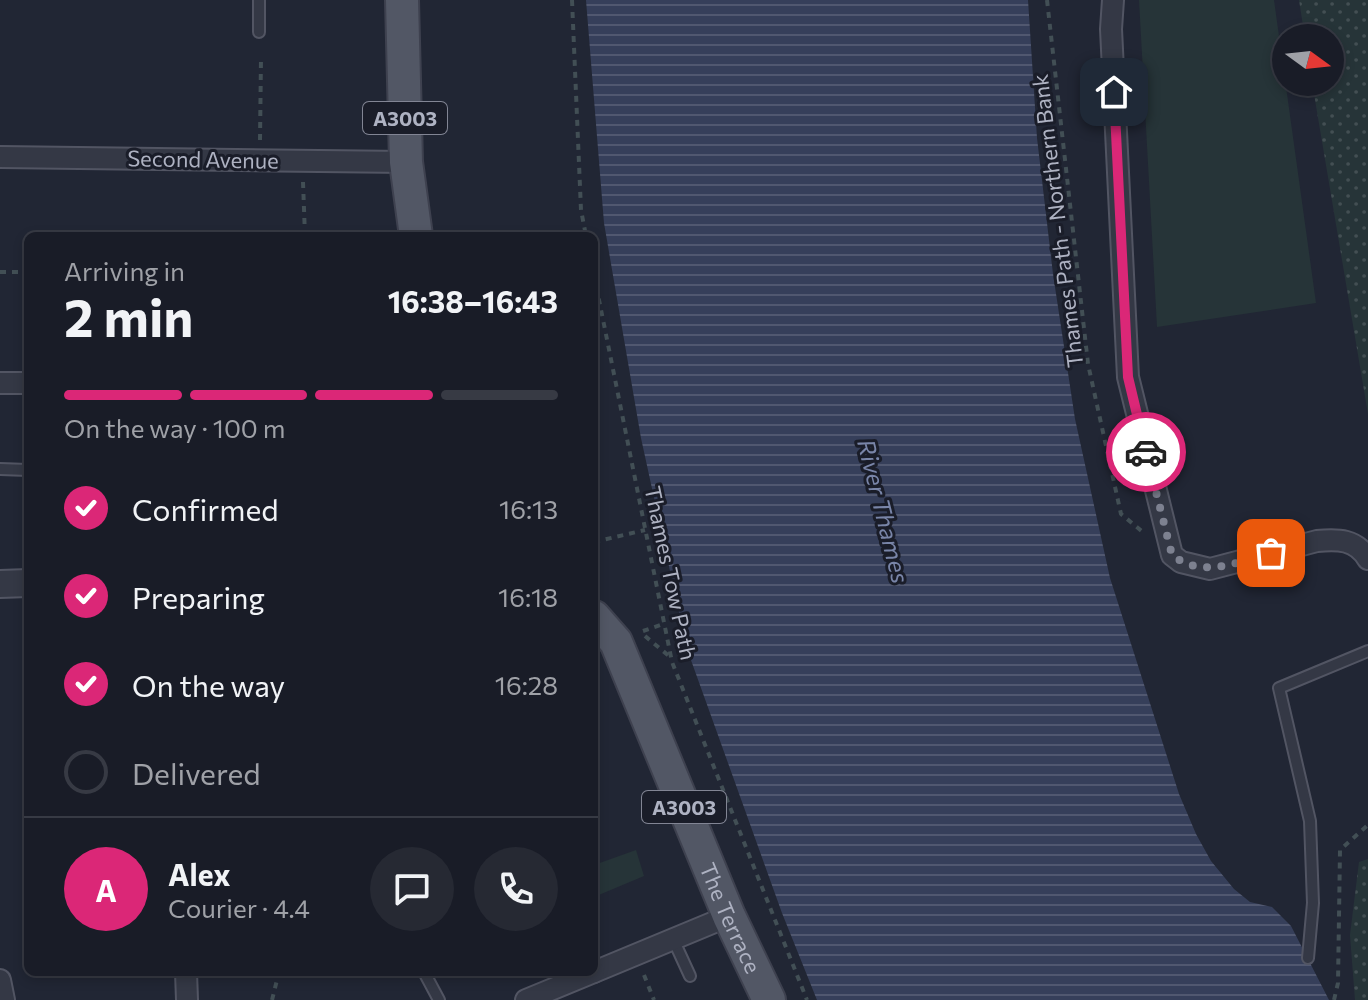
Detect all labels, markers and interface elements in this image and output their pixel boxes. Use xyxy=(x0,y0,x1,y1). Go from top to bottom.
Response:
north arrow xyxy=(1272,24,1344,96)
map controls xyxy=(1272,24,1344,96)
pin xyxy=(1080,58,1148,126)
icon: home xyxy=(1092,70,1136,114)
street label: Thames Path - Northern Bank xyxy=(1026,73,1088,369)
road number: A3003 xyxy=(363,102,447,134)
street label: Second Avenue xyxy=(127,144,279,174)
text: Arriving in xyxy=(64,255,185,286)
text: 16:38–16:43 xyxy=(388,282,558,319)
text: 2 min xyxy=(64,284,193,348)
text: On the way · 100 m xyxy=(64,412,286,443)
courier xyxy=(1106,412,1186,492)
icon: car xyxy=(1124,430,1168,474)
water label: River Thames xyxy=(852,436,916,586)
street label: Thames Tow Path xyxy=(639,484,703,662)
icon: check xyxy=(64,486,108,530)
text: Confirmed xyxy=(132,490,279,527)
text: 16:13 xyxy=(499,493,558,524)
pin xyxy=(1237,519,1305,587)
icon: bag xyxy=(1249,531,1293,575)
icon: check xyxy=(64,574,108,618)
text: Preparing xyxy=(132,578,265,615)
text: 16:18 xyxy=(498,581,558,612)
icon: check xyxy=(64,662,108,706)
text: On the way xyxy=(132,666,285,703)
text: 16:28 xyxy=(495,669,558,700)
text: Delivered xyxy=(132,754,261,791)
road number: A3003 xyxy=(642,791,726,823)
button: chat xyxy=(370,847,454,931)
button: phone xyxy=(474,847,558,931)
text: Alex xyxy=(168,855,231,892)
street label: The Terrace xyxy=(695,858,768,977)
text: A xyxy=(95,871,117,908)
text: Courier · 4.4 xyxy=(168,892,310,923)

